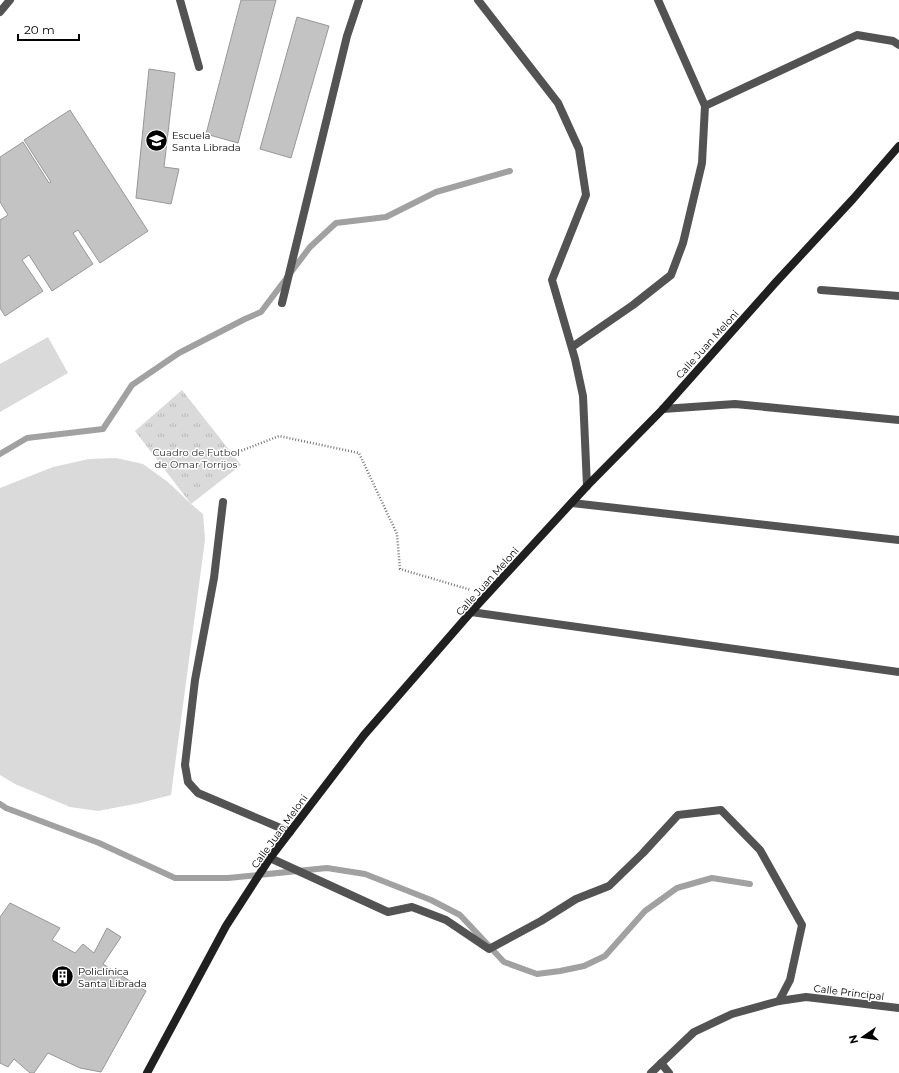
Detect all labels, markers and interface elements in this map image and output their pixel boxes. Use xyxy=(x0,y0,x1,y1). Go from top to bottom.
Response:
scale bar xyxy=(18,16,79,42)
text: 20 m xyxy=(24,22,55,37)
school or university icon: Escuela Santa Librada xyxy=(144,128,170,154)
place label: Escuela Santa Librada xyxy=(172,129,241,154)
street label: Calle Juan Meloni xyxy=(673,307,742,381)
park label: Cuadro de Futbol de Omar Torrijos xyxy=(152,446,240,471)
street label: Calle Juan Meloni xyxy=(453,544,522,618)
street label: Calle Juan Meloni xyxy=(248,792,311,871)
building icon: Policlínica Santa Librada xyxy=(49,964,75,990)
place label: Policlínica Santa Librada xyxy=(78,965,147,990)
street label: Calle Principal xyxy=(813,982,885,1003)
north arrow xyxy=(843,1017,883,1057)
text: N xyxy=(845,1033,861,1045)

